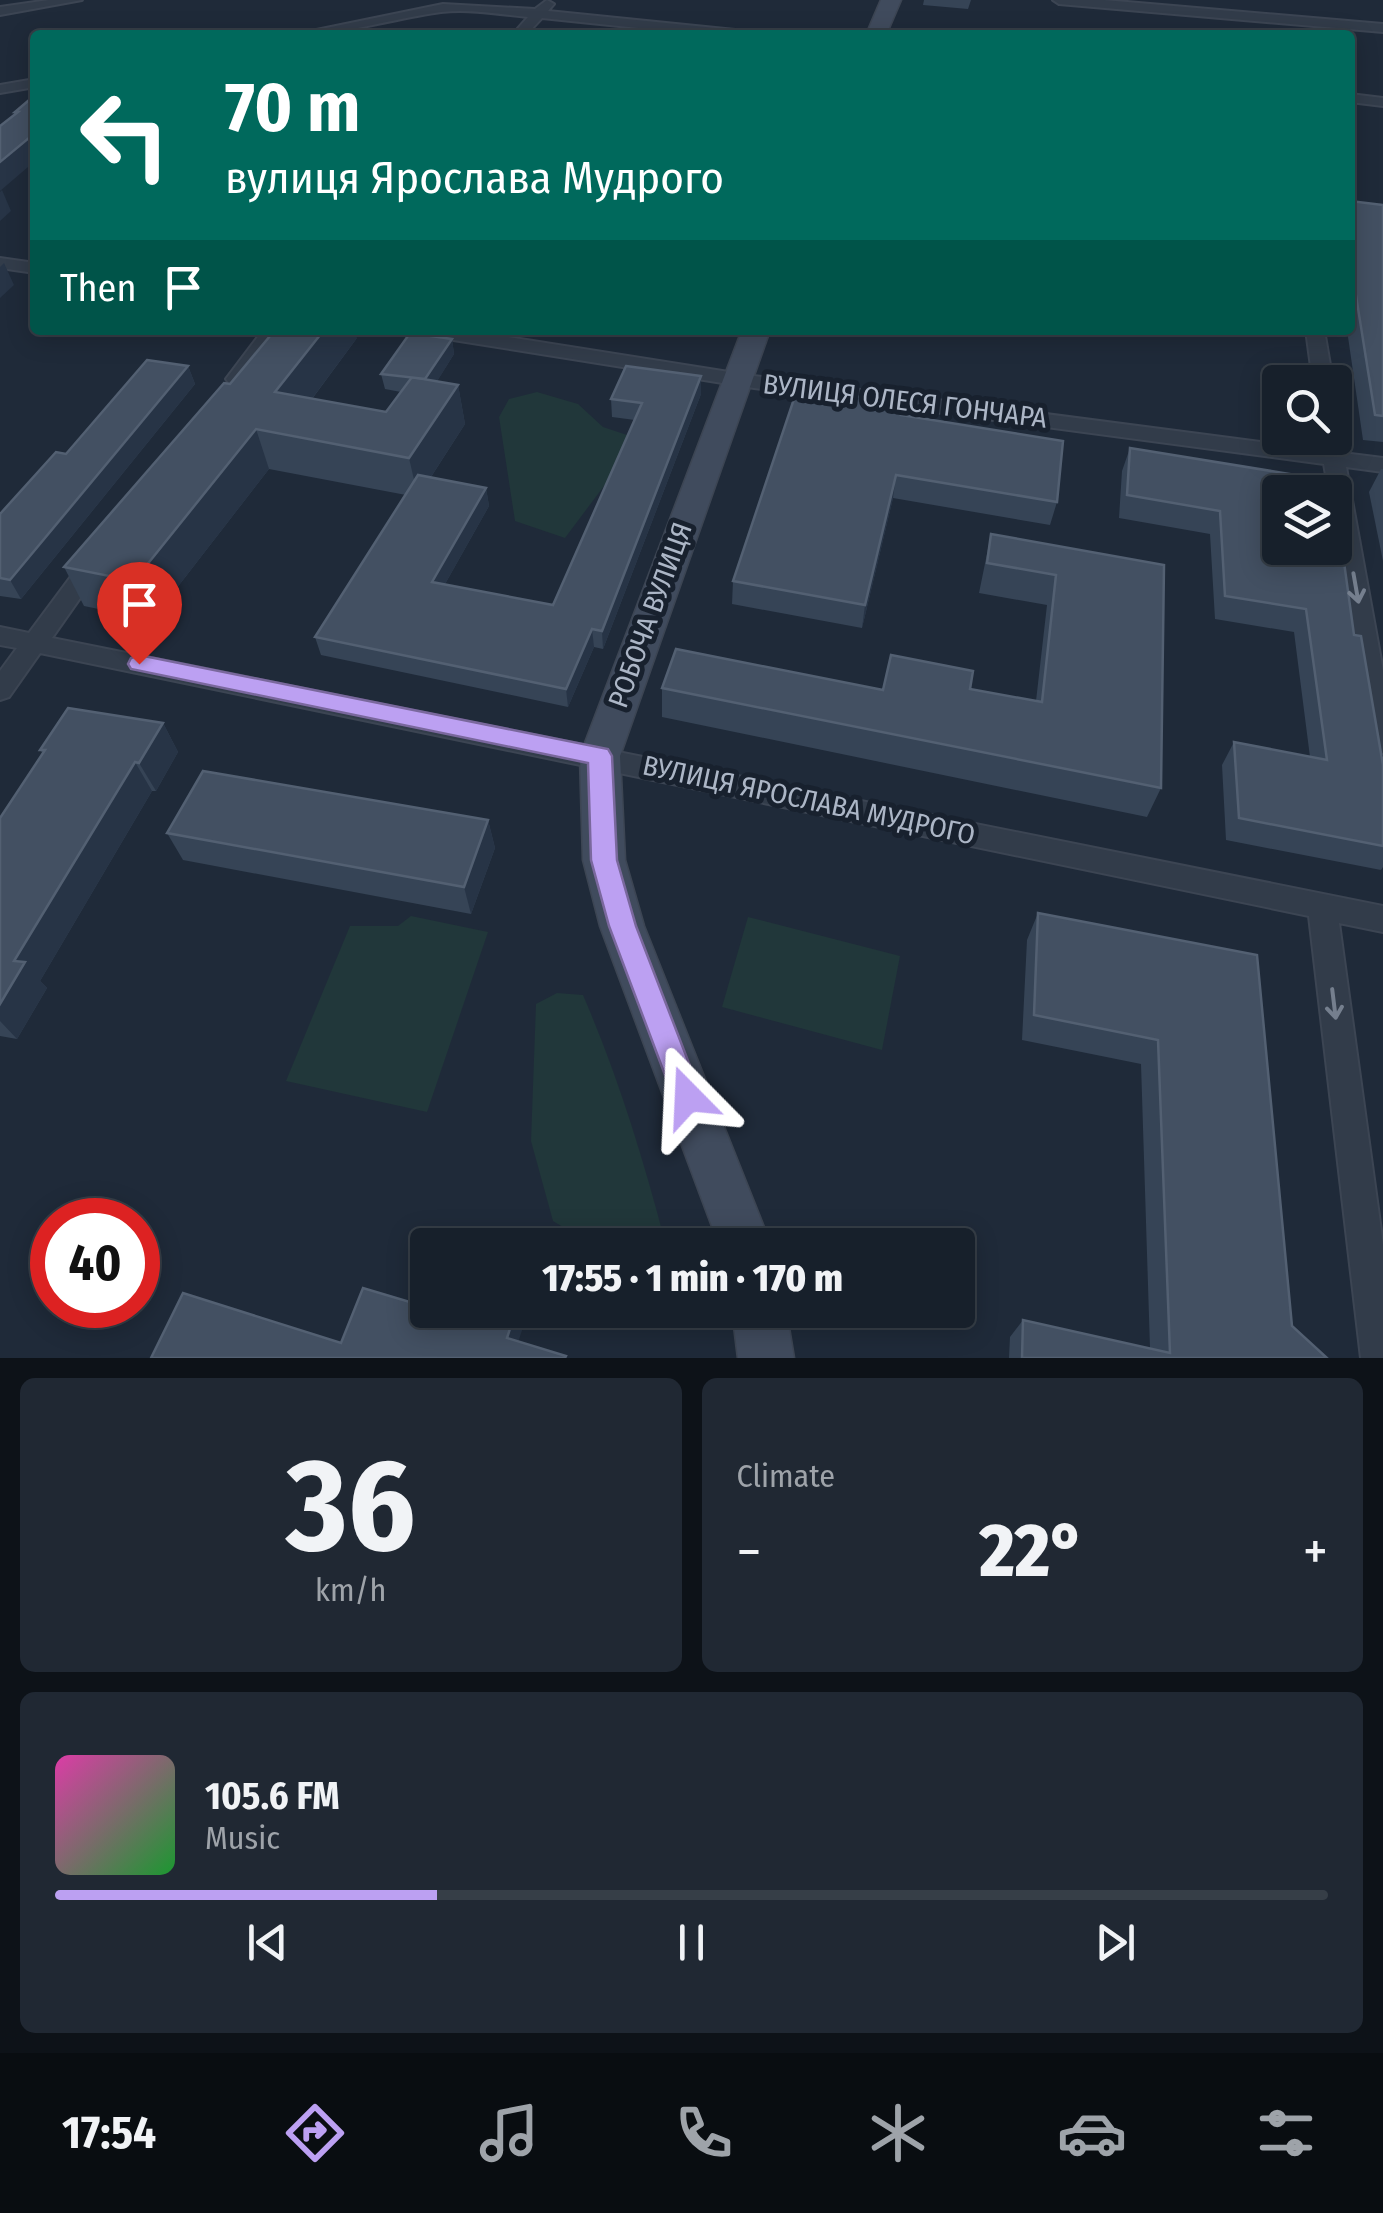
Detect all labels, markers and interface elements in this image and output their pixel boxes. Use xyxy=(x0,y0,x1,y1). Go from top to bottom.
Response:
text: 70 m xyxy=(225,66,360,150)
icon: left xyxy=(60,70,190,200)
text: вулиця Ярослава Мудрого xyxy=(225,151,724,205)
icon: arrive xyxy=(156,260,211,315)
text: Then xyxy=(60,265,136,311)
map controls xyxy=(1262,365,1352,565)
button: search xyxy=(1262,365,1352,455)
street label: ВУЛИЦЯ ОЛЕСЯ ГОНЧАРА xyxy=(761,367,1049,435)
button: layers xyxy=(1262,475,1352,565)
street label: РОБОЧА ВУЛИЦЯ xyxy=(601,518,699,712)
pin xyxy=(97,562,182,665)
one-way arrow xyxy=(1347,571,1366,604)
icon: arrive xyxy=(112,577,167,632)
street label: ВУЛИЦЯ ЯРОСЛАВА МУДРОГО xyxy=(640,749,978,851)
one-way arrow xyxy=(1326,987,1344,1019)
position arrow xyxy=(636,1045,740,1149)
speed limit sign: 40 xyxy=(30,1198,160,1328)
text: 17:55 · 1 min · 170 m xyxy=(542,1255,843,1301)
text: 36 xyxy=(286,1428,415,1584)
text: Climate xyxy=(737,1457,835,1495)
text: 22° xyxy=(979,1506,1085,1596)
text: − xyxy=(737,1519,761,1585)
text: + xyxy=(1303,1519,1328,1585)
text: km/h xyxy=(315,1571,386,1609)
text: 105.6 FM xyxy=(205,1773,340,1819)
text: Music xyxy=(205,1819,280,1857)
icon: previous xyxy=(240,1915,295,1970)
icon: pause xyxy=(664,1915,719,1970)
icon: next xyxy=(1088,1915,1143,1970)
icon: directions xyxy=(280,2098,350,2168)
icon: music xyxy=(474,2098,544,2168)
icon: phone xyxy=(669,2098,739,2168)
icon: climate xyxy=(863,2098,933,2168)
icon: car xyxy=(1057,2098,1127,2168)
icon: filters xyxy=(1251,2098,1321,2168)
text: 17:54 xyxy=(62,2106,156,2160)

